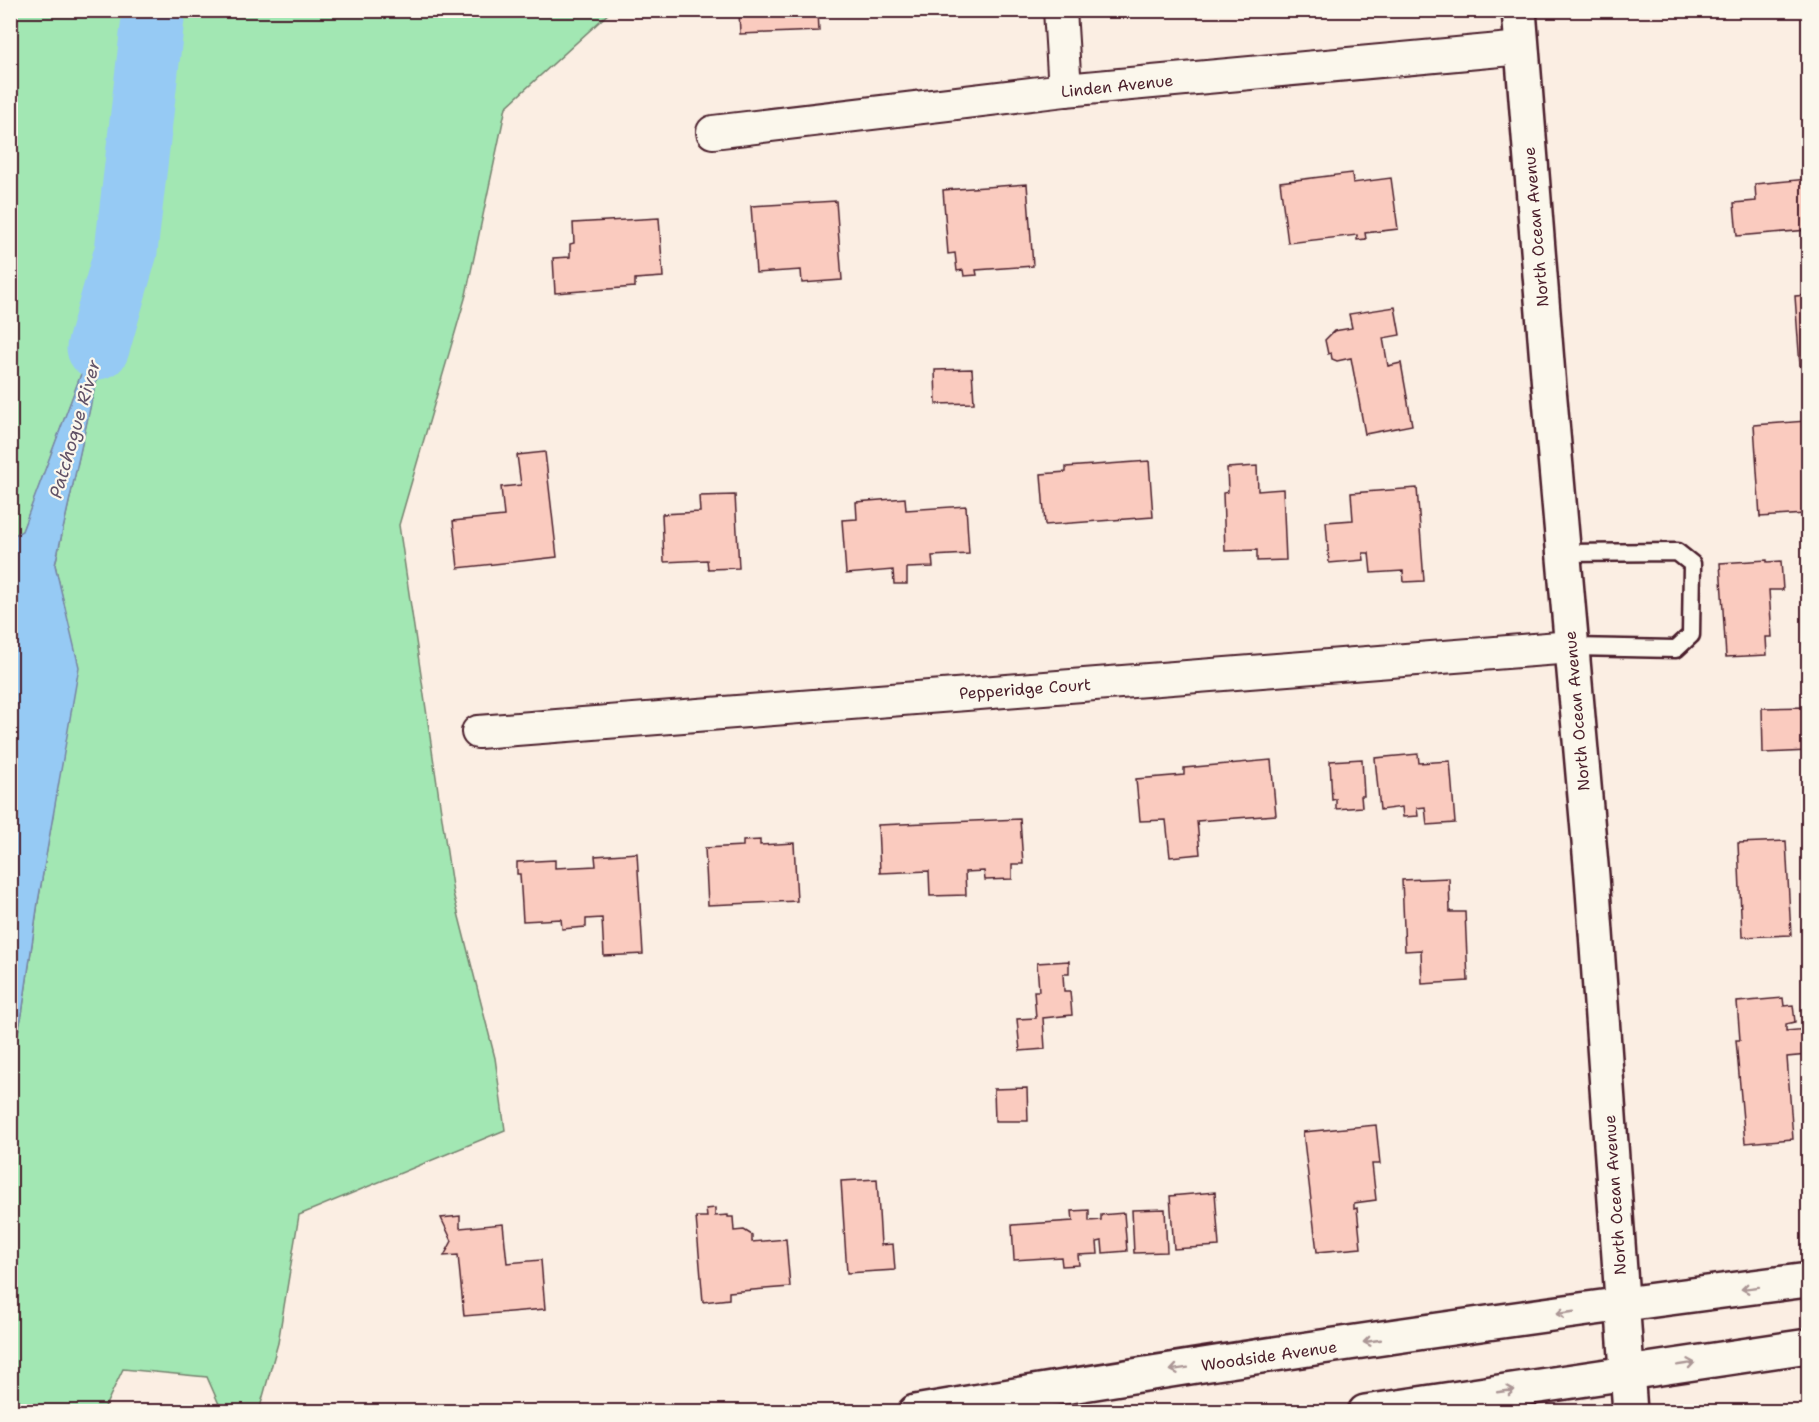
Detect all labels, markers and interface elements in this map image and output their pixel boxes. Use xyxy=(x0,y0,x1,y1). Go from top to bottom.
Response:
street label: Linden Avenue xyxy=(1060,70,1174,102)
street label: North Ocean Avenue xyxy=(1519,146,1553,308)
water label: Patchogue River xyxy=(44,357,106,501)
street label: North Ocean Avenue xyxy=(1560,630,1594,792)
street label: Pepperidge Court xyxy=(958,674,1092,704)
street label: North Ocean Avenue xyxy=(1599,1114,1631,1276)
one-way arrow xyxy=(1741,1282,1761,1293)
one-way arrow xyxy=(1556,1308,1576,1319)
one-way arrow xyxy=(1363,1335,1383,1346)
street label: Woodside Avenue xyxy=(1200,1336,1338,1376)
one-way arrow xyxy=(1676,1359,1695,1370)
one-way arrow xyxy=(1170,1363,1190,1374)
one-way arrow xyxy=(1496,1386,1515,1397)

